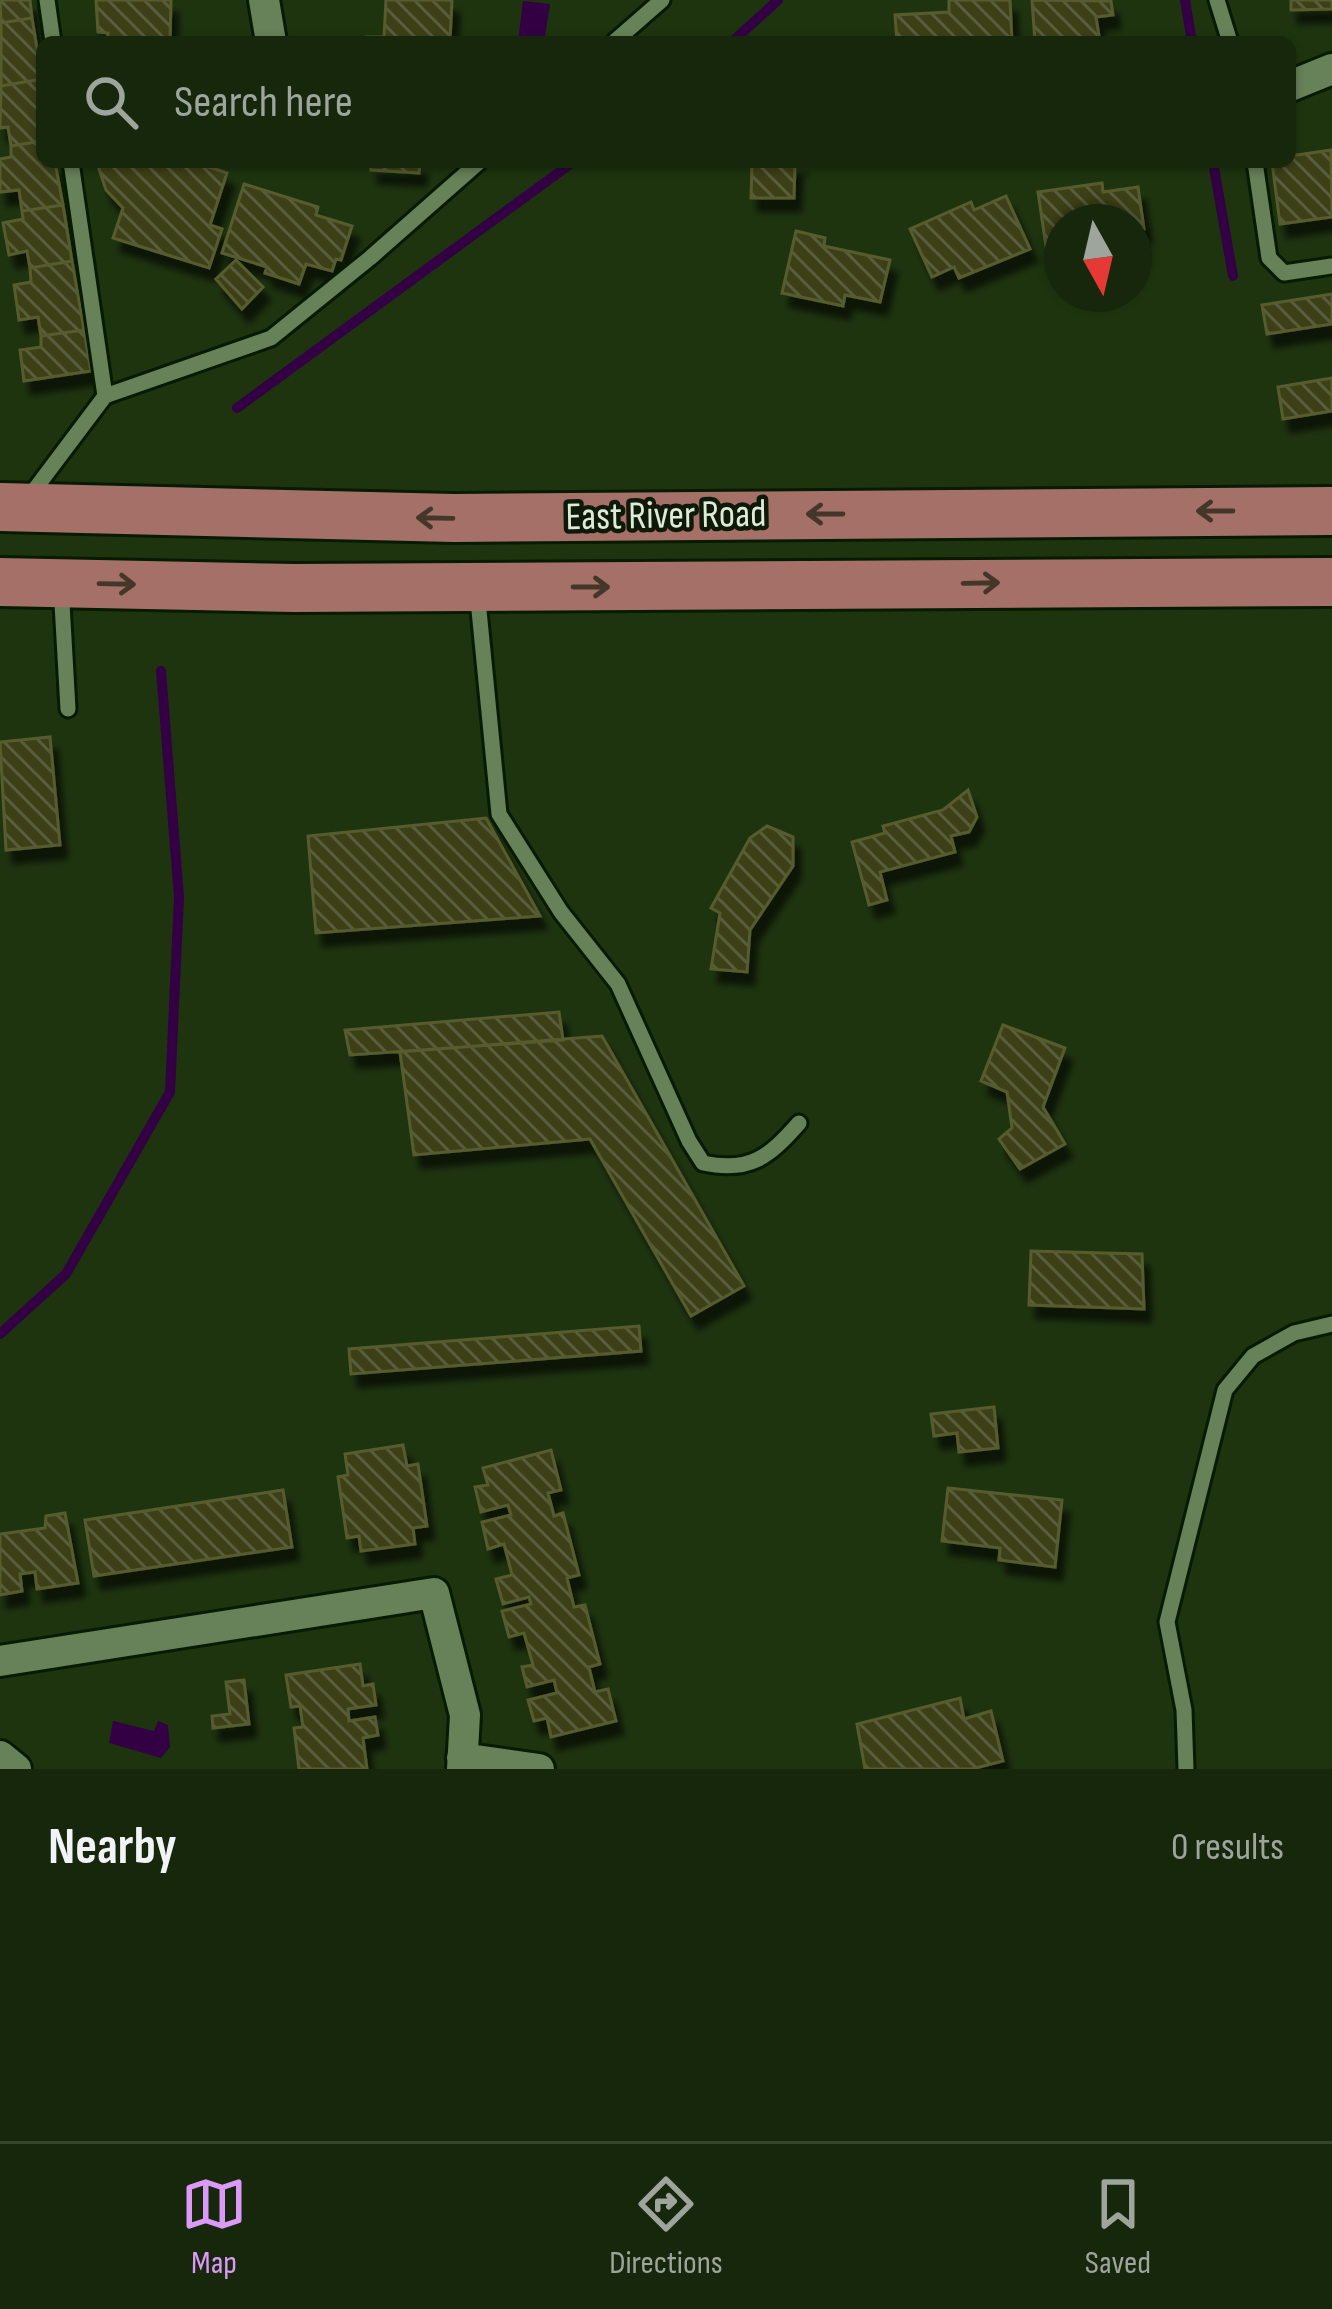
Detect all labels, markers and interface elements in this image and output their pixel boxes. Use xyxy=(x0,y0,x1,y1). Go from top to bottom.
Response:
search box xyxy=(36,36,1296,168)
icon: search xyxy=(78,69,144,135)
text: Search here xyxy=(174,75,353,130)
north arrow xyxy=(1044,204,1152,312)
street label: East River Road xyxy=(565,491,767,541)
one-way arrow xyxy=(1196,500,1235,523)
one-way arrow xyxy=(806,503,845,525)
one-way arrow xyxy=(416,506,455,529)
one-way arrow xyxy=(961,572,1000,595)
one-way arrow xyxy=(97,573,136,596)
one-way arrow xyxy=(571,576,610,598)
text: Nearby xyxy=(48,1817,177,1878)
text: 0 results xyxy=(1171,1824,1284,1871)
tab: Map xyxy=(181,2171,247,2283)
tab: Directions xyxy=(609,2171,723,2283)
tab: Saved xyxy=(1085,2171,1151,2283)

